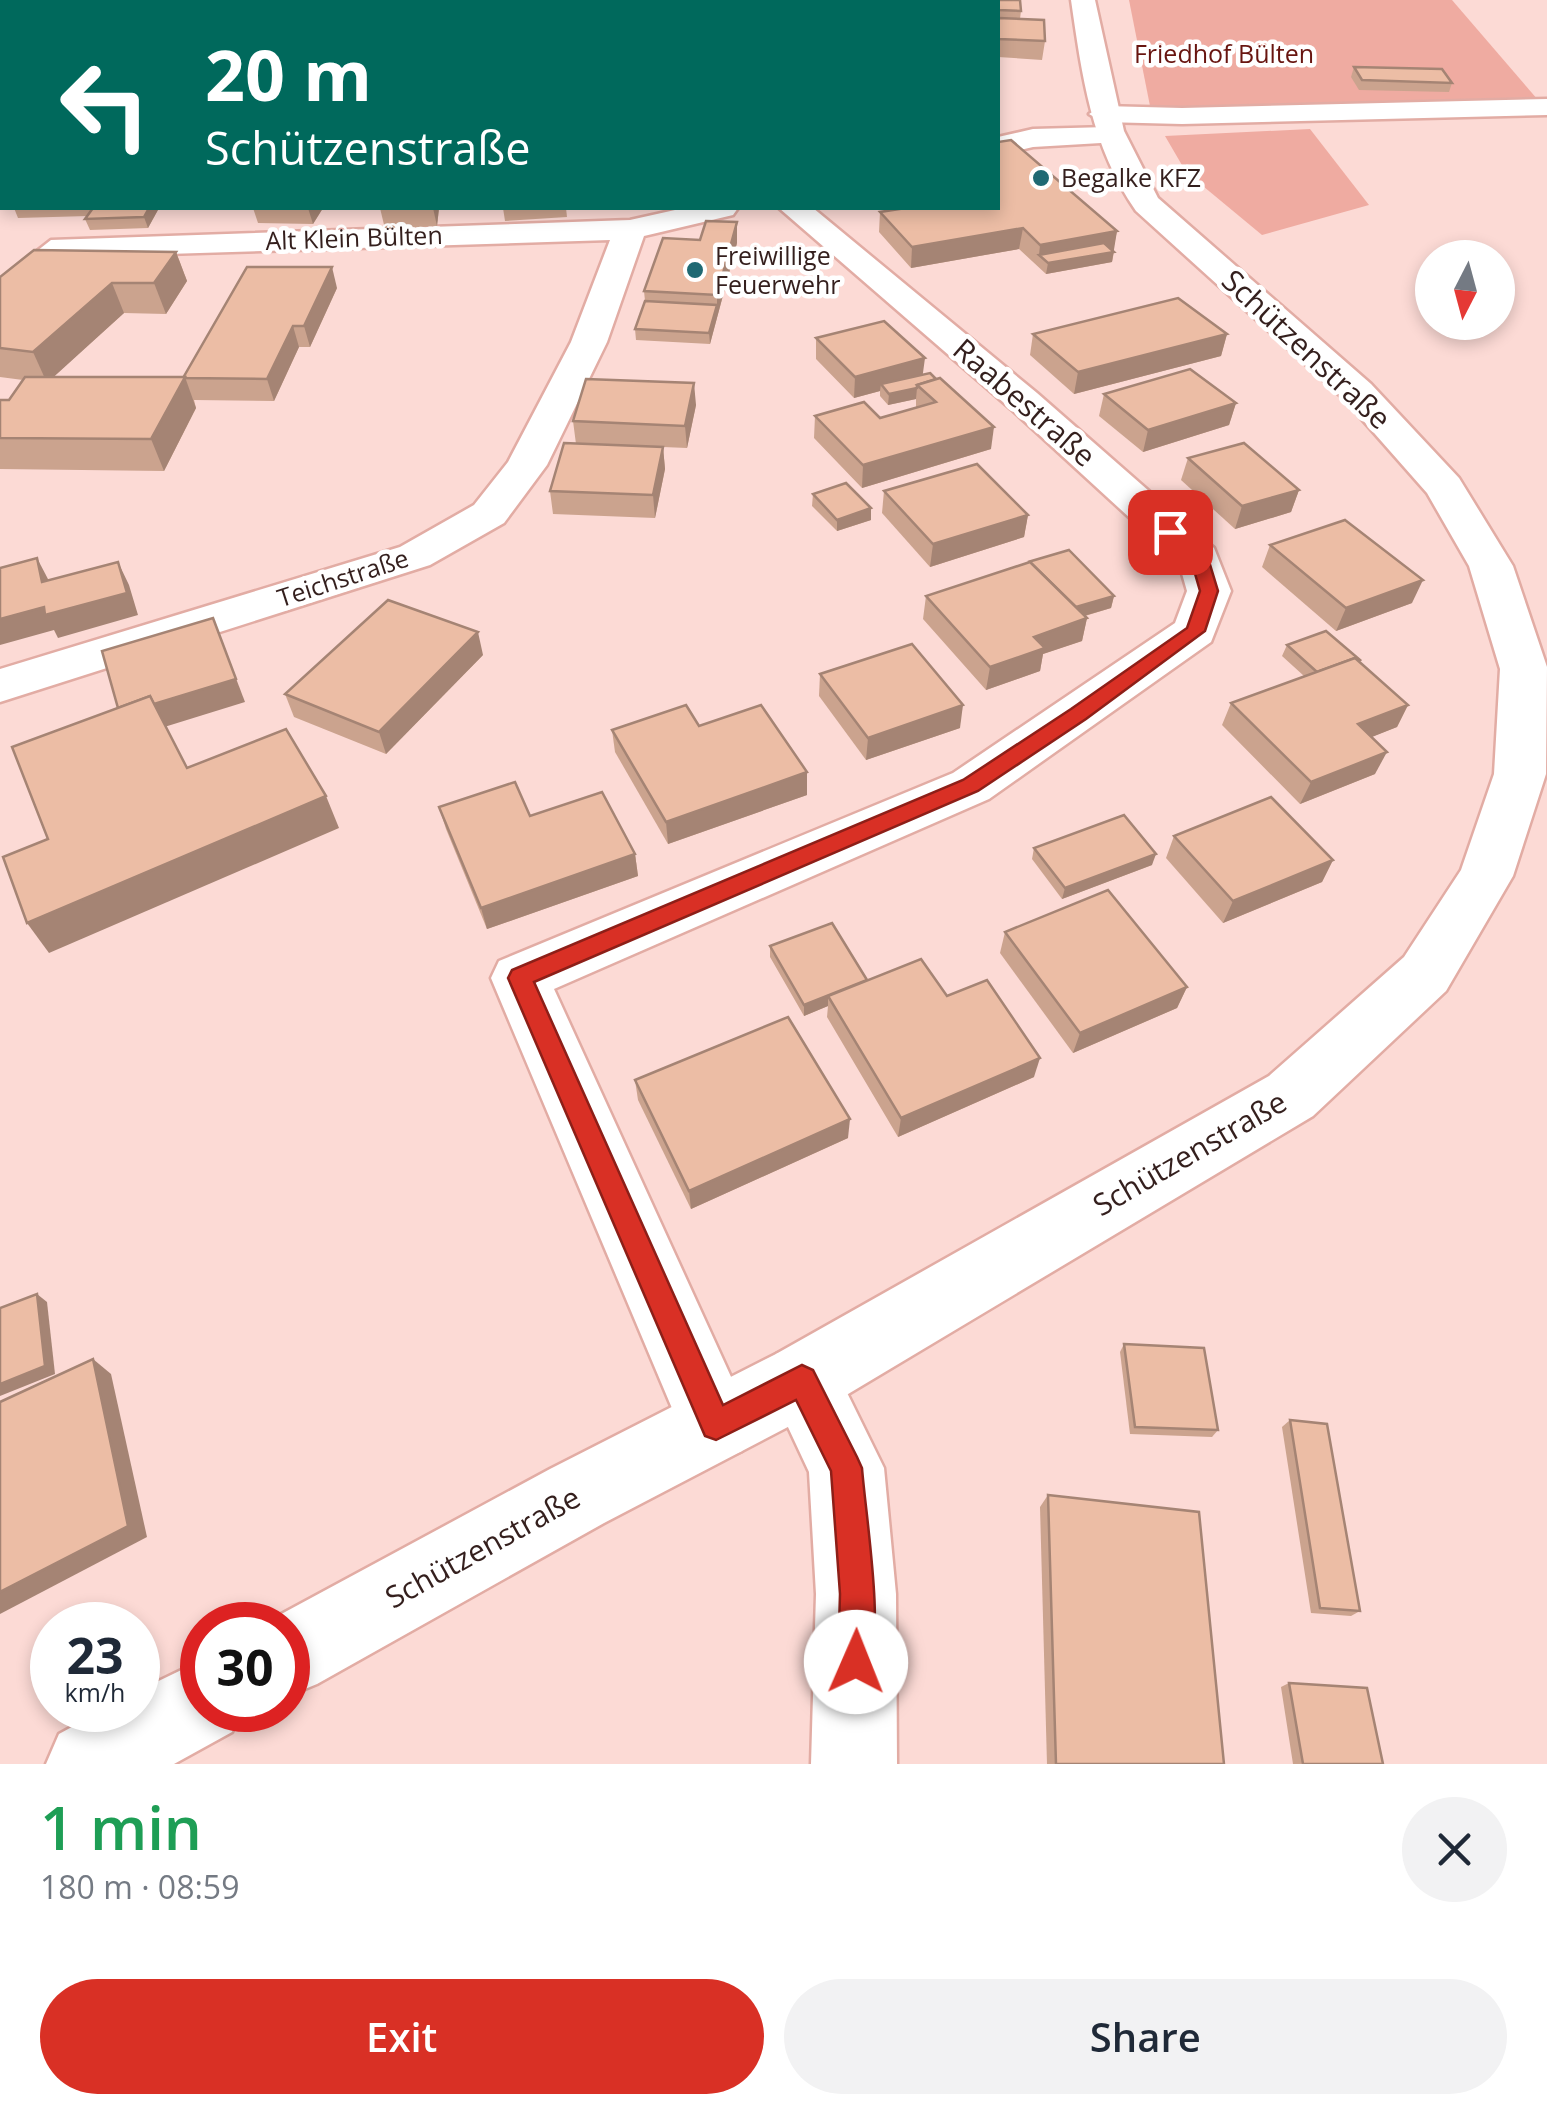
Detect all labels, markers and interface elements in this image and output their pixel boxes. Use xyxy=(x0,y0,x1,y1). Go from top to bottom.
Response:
text: 20 m xyxy=(205,26,372,122)
park label: Friedhof Bülten xyxy=(1134,36,1314,70)
icon: left xyxy=(40,40,170,170)
text: Schützenstraße xyxy=(205,117,531,178)
place label: Begalke KFZ xyxy=(1061,160,1201,194)
marker: Begalke KFZ xyxy=(1030,167,1052,189)
street label: Alt Klein Bülten xyxy=(265,217,443,257)
place label: Freiwillige Feuerwehr xyxy=(715,238,841,301)
north arrow xyxy=(1415,240,1515,340)
map controls xyxy=(1415,240,1515,340)
marker: Freiwillige Feuerwehr xyxy=(684,259,706,281)
street label: Schützenstraße xyxy=(1214,260,1400,438)
street label: Raabestraße xyxy=(945,328,1105,475)
pin xyxy=(1128,490,1213,575)
icon: arrive xyxy=(1143,505,1198,560)
street label: Teichstraße xyxy=(273,540,413,614)
street label: Schützenstraße xyxy=(1085,1081,1293,1225)
street label: Schützenstraße xyxy=(377,1476,587,1617)
speed limit sign: 30 xyxy=(180,1602,310,1732)
position arrow xyxy=(804,1610,908,1714)
text: 23 xyxy=(66,1621,124,1689)
text: km/h xyxy=(65,1675,125,1709)
text: 1 min xyxy=(40,1786,202,1868)
button: close xyxy=(1402,1797,1507,1902)
text: 180 m · 08:59 xyxy=(40,1865,239,1908)
button: Exit xyxy=(40,1979,764,2094)
button: Share xyxy=(784,1979,1507,2094)

